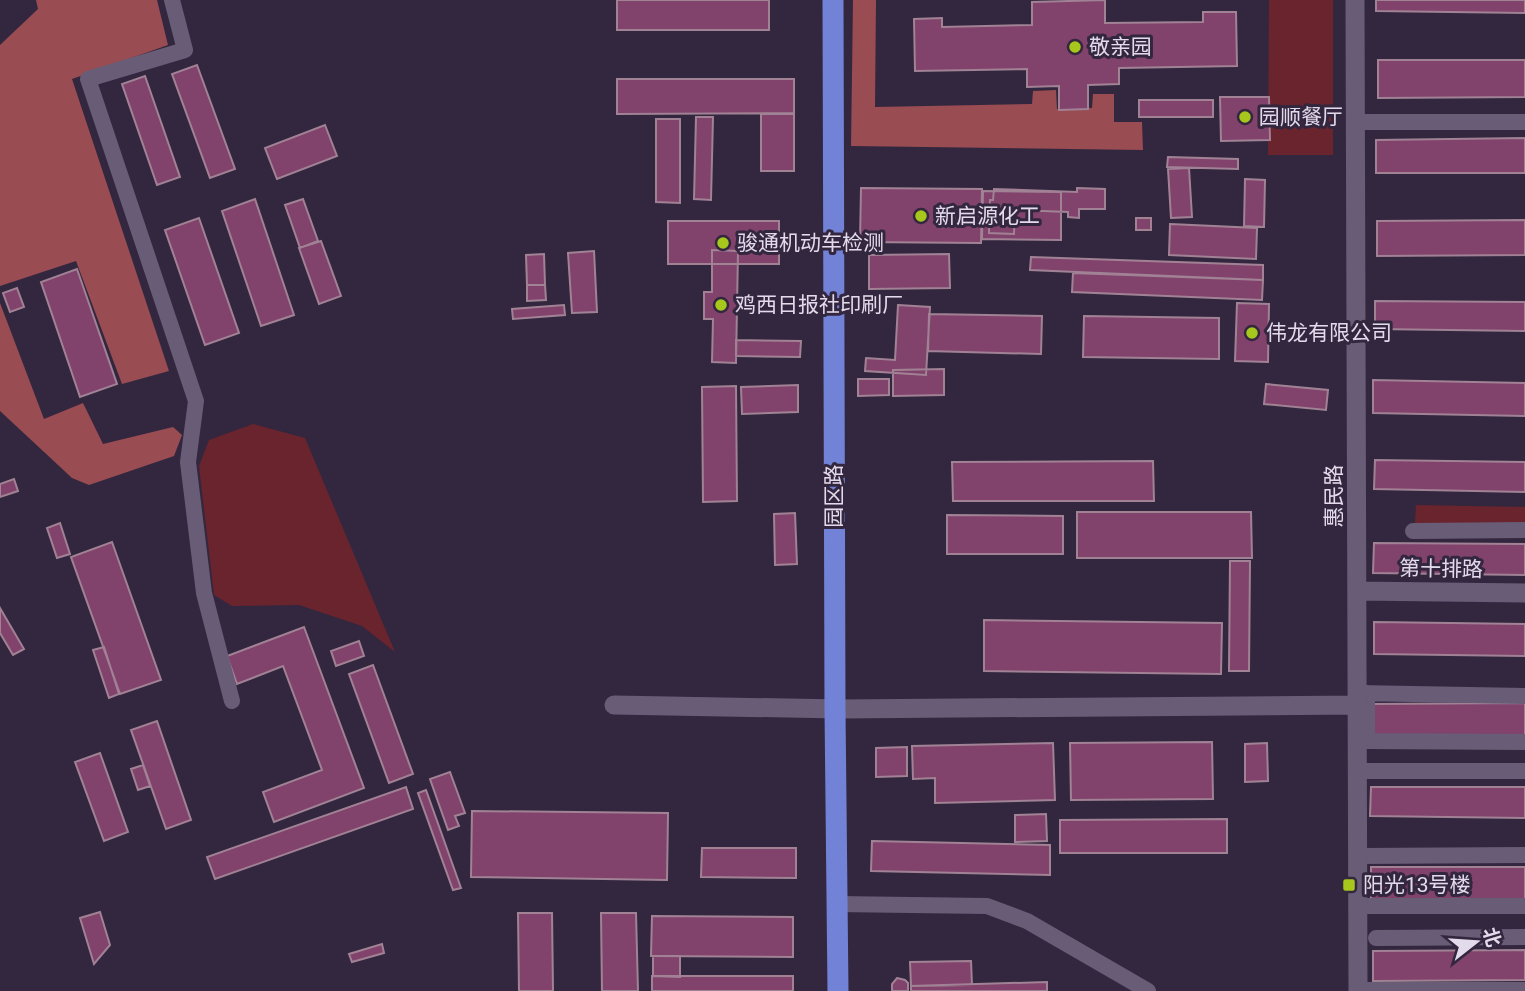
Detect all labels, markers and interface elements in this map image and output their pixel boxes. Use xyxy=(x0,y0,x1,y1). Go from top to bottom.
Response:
place label: 敬亲园 xyxy=(1089,35,1152,59)
marker: 敬亲园 xyxy=(1067,39,1083,55)
place label: 园顺餐厅 xyxy=(1259,105,1343,129)
marker: 园顺餐厅 xyxy=(1237,109,1253,125)
place label: 新启源化工 xyxy=(935,204,1040,228)
marker: 新启源化工 xyxy=(913,208,929,224)
place label: 骏通机动车检测 xyxy=(737,231,884,255)
marker: 骏通机动车检测 xyxy=(715,235,731,251)
place label: 鸡西日报社印刷厂 xyxy=(735,293,903,317)
marker: 鸡西日报社印刷厂 xyxy=(713,297,729,313)
place label: 伟龙有限公司 xyxy=(1266,321,1392,345)
marker: 伟龙有限公司 xyxy=(1244,325,1260,341)
street label: 园区路 xyxy=(822,465,846,528)
street label: 惠民路 xyxy=(1322,465,1346,528)
street label: 第十排路 xyxy=(1399,556,1483,582)
place label: 阳光13号楼 xyxy=(1363,873,1471,897)
marker: 阳光13号楼 xyxy=(1341,877,1357,893)
north arrow xyxy=(1441,907,1511,977)
text: 北 xyxy=(1478,925,1506,950)

